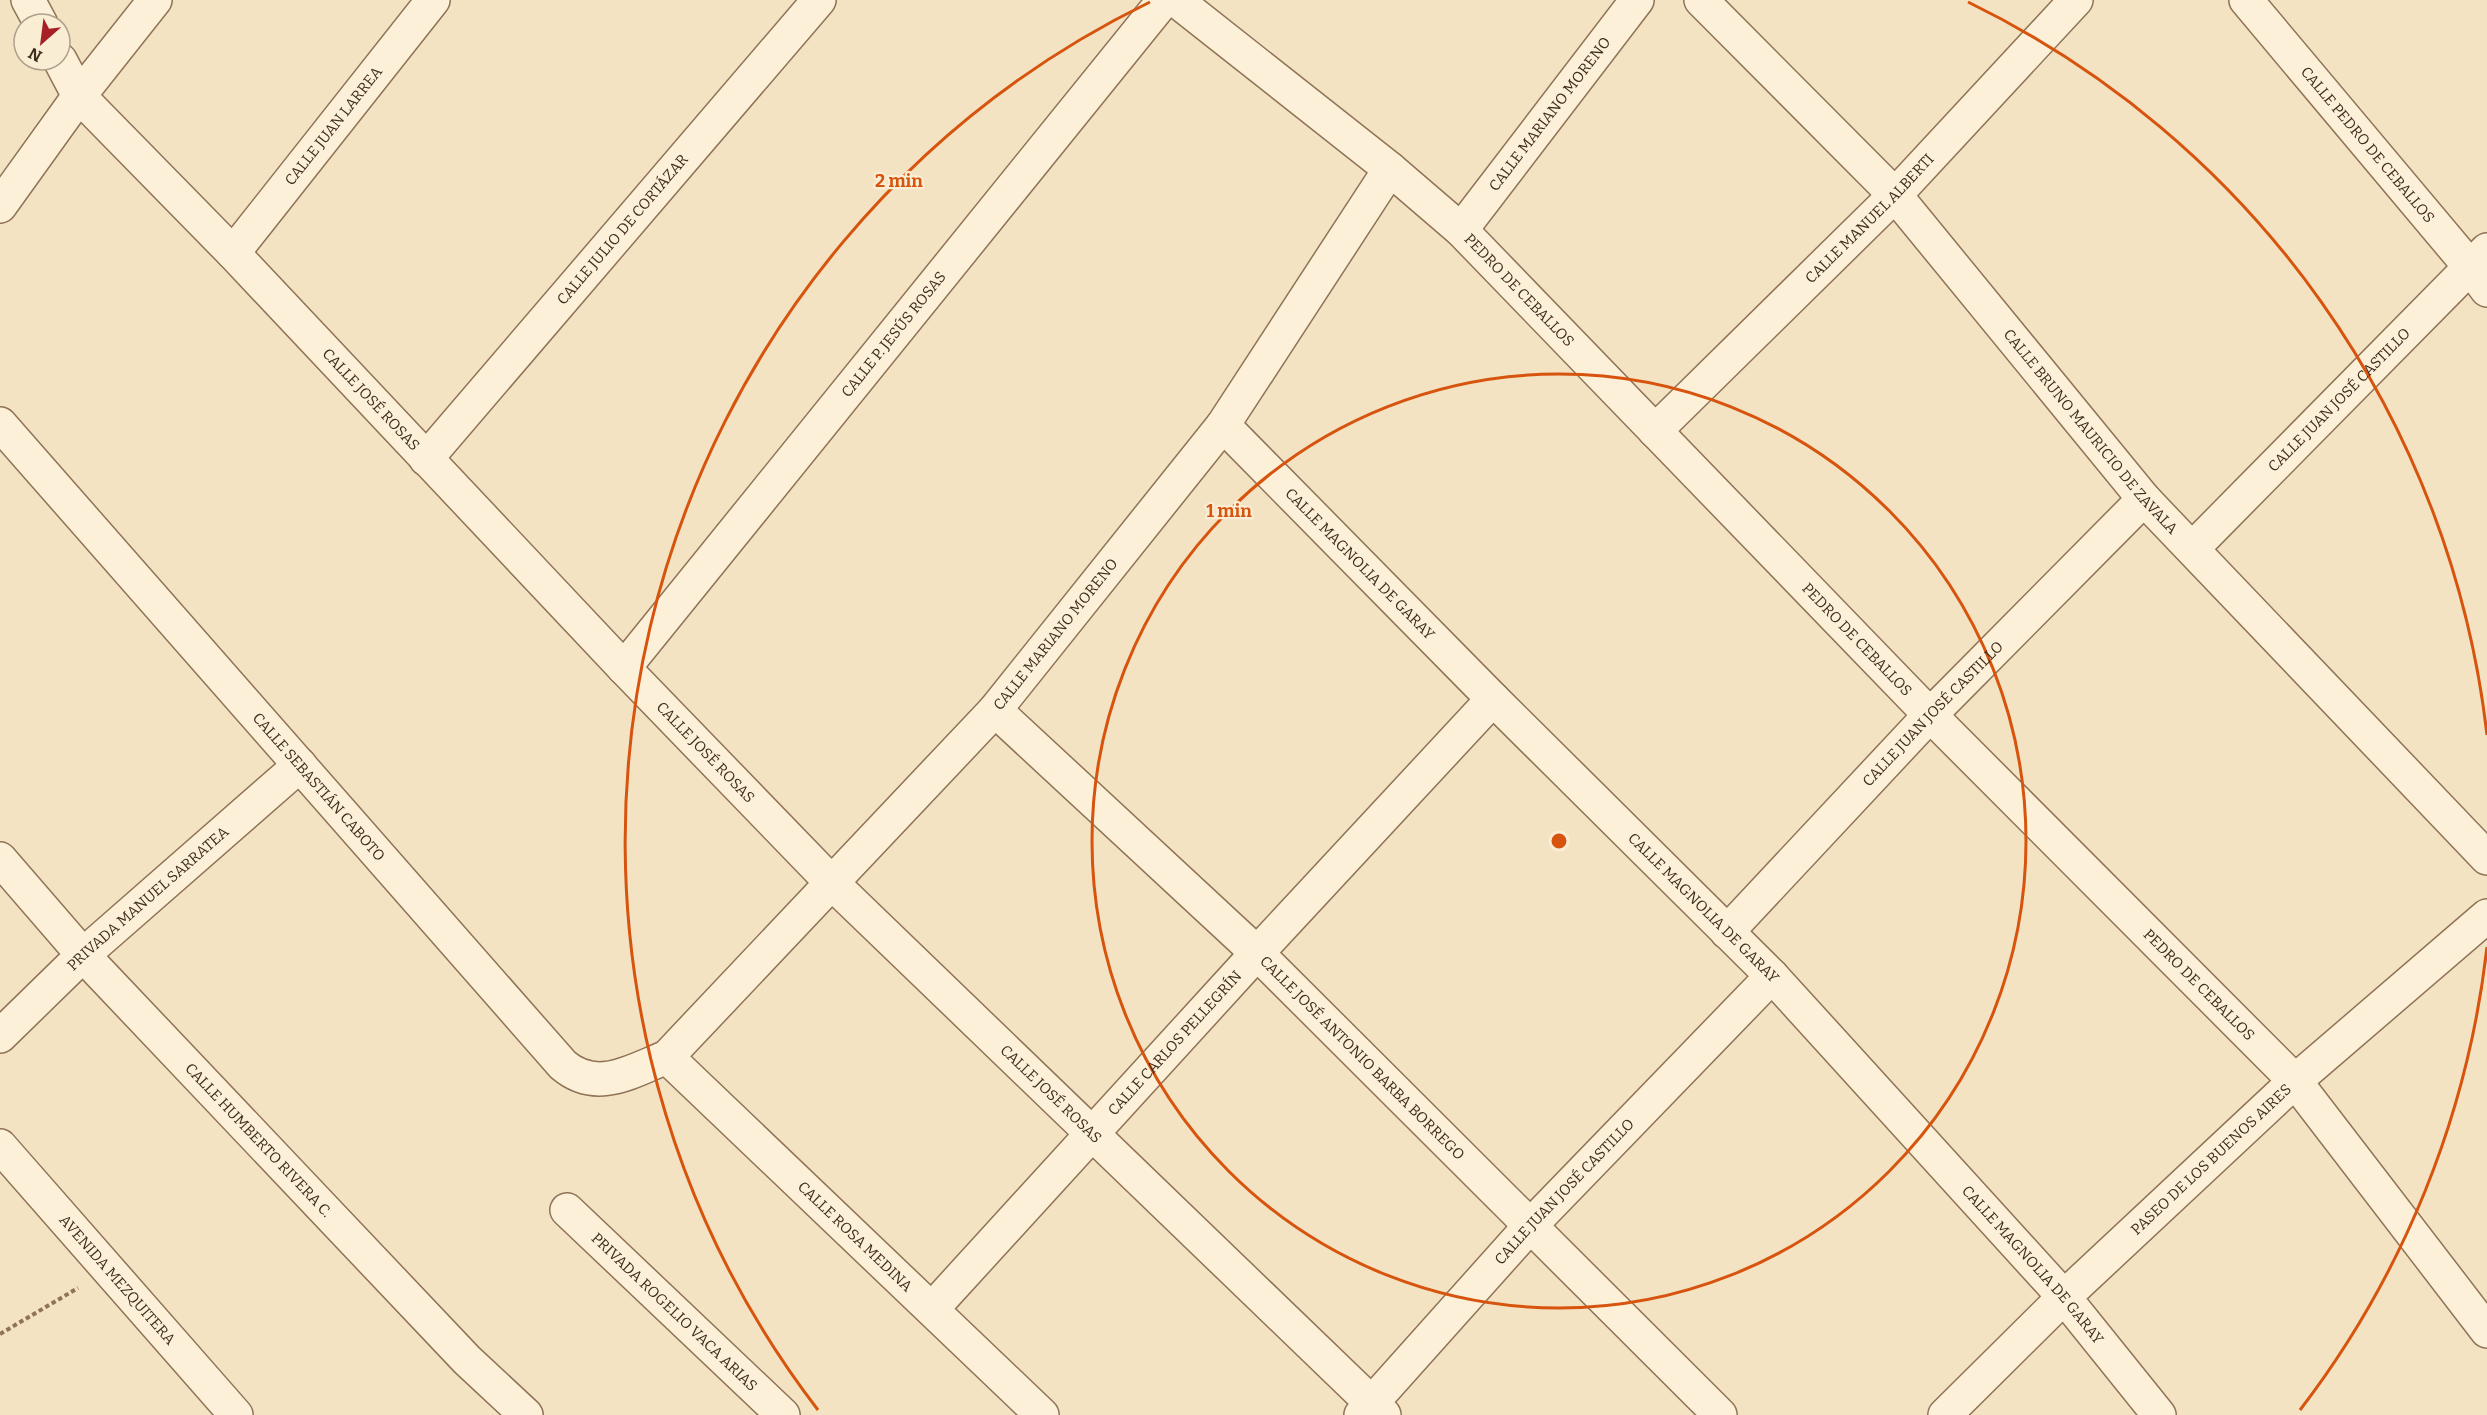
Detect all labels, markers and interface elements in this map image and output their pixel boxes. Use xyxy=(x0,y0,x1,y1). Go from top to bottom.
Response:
north arrow xyxy=(12,12,72,72)
street label: CALLE MARIANO MORENO xyxy=(1485,33,1614,195)
text: N xyxy=(25,44,45,66)
street label: CALLE JUAN LARREA xyxy=(281,63,386,189)
street label: CALLE PEDRO DE CEBALLOS xyxy=(2297,63,2438,226)
street label: CALLE MANUEL ALBERTI xyxy=(1802,150,1938,287)
street label: CALLE JULIO DE CORTÁZAR xyxy=(553,151,692,308)
text: 2 min xyxy=(875,170,923,192)
street label: PEDRO DE CEBALLOS xyxy=(1461,230,1578,350)
street label: CALLE P. JESÚS ROSAS xyxy=(838,268,950,401)
street label: CALLE JUAN JOSÉ CASTILLO xyxy=(2264,324,2414,476)
street label: CALLE BRUNO MAURICIO DE ZAVALA xyxy=(2000,325,2182,538)
street label: CALLE JOSÉ ROSAS xyxy=(319,345,423,454)
street label: CALLE MAGNOLIA DE GARAY xyxy=(1281,484,1439,644)
text: 1 min xyxy=(1206,500,1252,522)
street label: CALLE MARIANO MORENO xyxy=(989,555,1122,714)
street label: PEDRO DE CEBALLOS xyxy=(1798,579,1916,700)
street label: CALLE JUAN JOSÉ CASTILLO xyxy=(1859,637,2007,790)
street label: CALLE JOSÉ ROSAS xyxy=(653,698,758,807)
street label: CALLE SEBASTIÁN CABOTO xyxy=(249,709,389,865)
street label: PRIVADA MANUEL SARRATEA xyxy=(63,822,233,974)
street label: CALLE MAGNOLIA DE GARAY xyxy=(1624,829,1783,987)
centre of rings xyxy=(1549,831,1569,851)
street label: PEDRO DE CEBALLOS xyxy=(2140,925,2258,1044)
street label: CALLE JOSÉ ANTONIO BARBA BORREGO xyxy=(1256,952,1468,1164)
street label: CALLE CARLOS PELLEGRÍN xyxy=(1104,967,1245,1119)
street label: CALLE JOSÉ ROSAS xyxy=(997,1041,1105,1147)
street label: CALLE HUMBERTO RIVERA C. xyxy=(181,1059,336,1221)
street label: PASEO DE LOS BUENOS AIRES xyxy=(2127,1080,2295,1239)
street label: CALLE JUAN JOSÉ CASTILLO xyxy=(1491,1115,1638,1268)
street label: CALLE ROSA MEDINA xyxy=(794,1178,916,1296)
street label: CALLE MAGNOLIA DE GARAY xyxy=(1958,1182,2108,1348)
street label: AVENIDA MEZQUITERA xyxy=(56,1211,179,1349)
street label: PRIVADA ROGELIO VACA ARIAS xyxy=(588,1229,761,1395)

